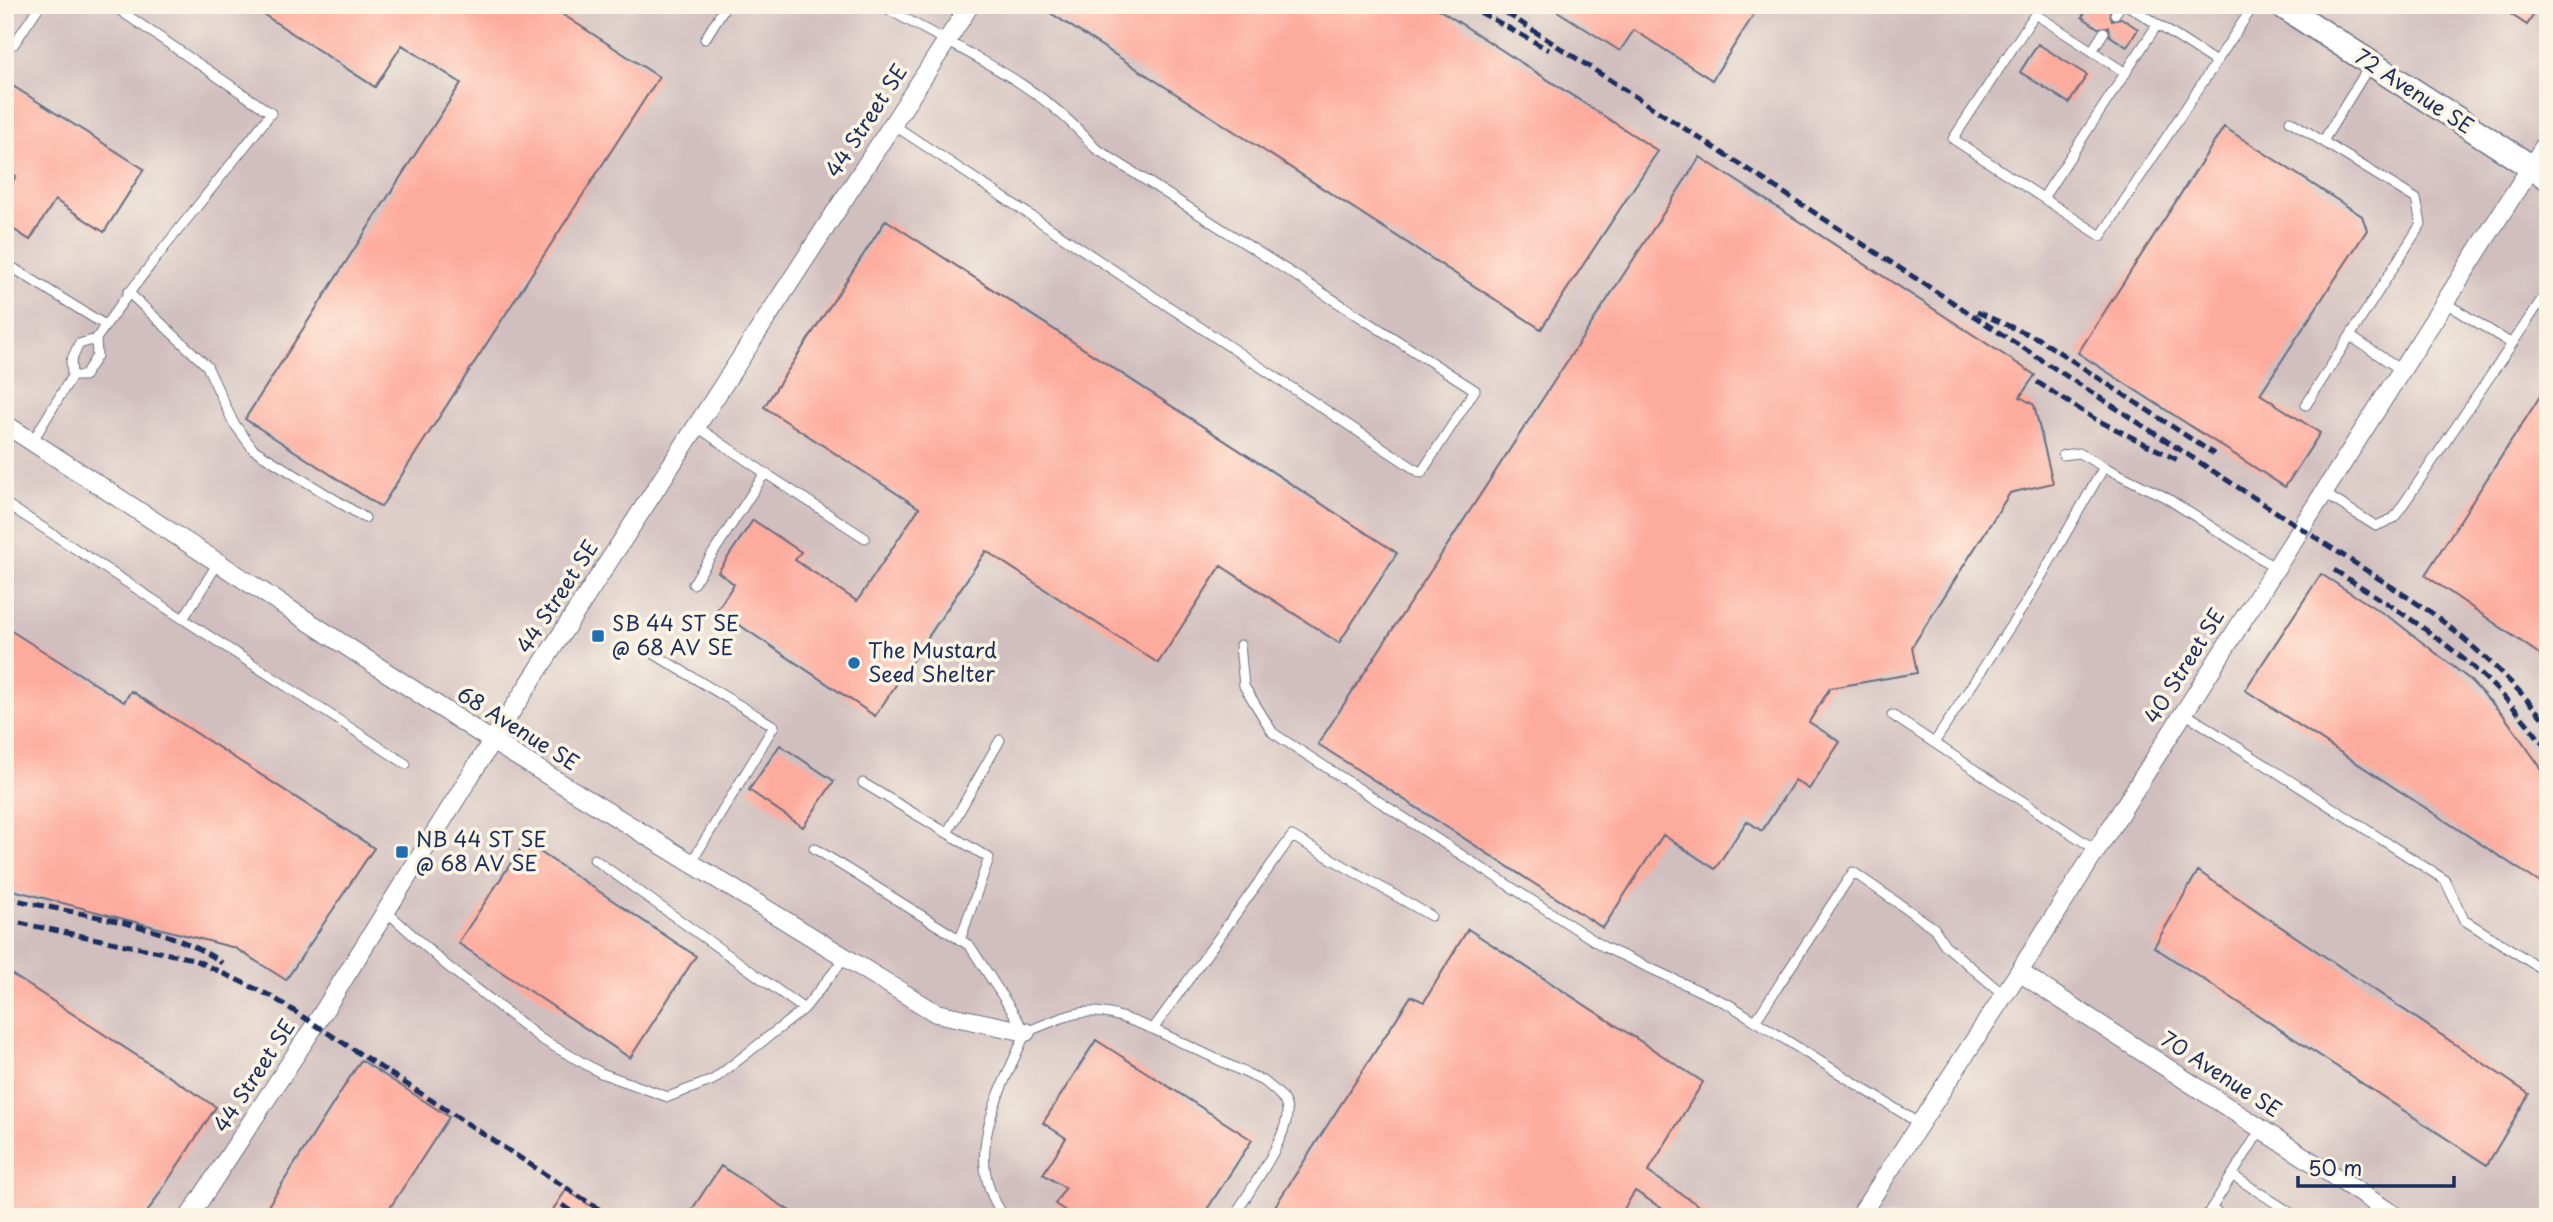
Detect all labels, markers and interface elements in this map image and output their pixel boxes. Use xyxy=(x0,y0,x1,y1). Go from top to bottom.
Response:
street label: 72 Avenue SE xyxy=(2349,40,2481,141)
street label: 44 Street SE xyxy=(817,57,914,183)
street label: 44 Street SE xyxy=(508,533,605,659)
street label: 40 Street SE xyxy=(2135,601,2232,729)
place label: SB 44 ST SE @ 68 AV SE xyxy=(612,606,739,662)
marker: SB 44 ST SE @ 68 AV SE xyxy=(590,628,606,644)
place label: The Mustard Seed Shelter xyxy=(868,633,997,689)
marker: The Mustard Seed Shelter xyxy=(846,655,862,671)
street label: 68 Avenue SE xyxy=(452,677,586,778)
place label: NB 44 ST SE @ 68 AV SE xyxy=(416,822,547,878)
marker: NB 44 ST SE @ 68 AV SE xyxy=(394,844,410,860)
street label: 44 Street SE xyxy=(205,1012,302,1138)
street label: 70 Avenue SE xyxy=(2155,1022,2289,1124)
scale bar xyxy=(2298,1145,2453,1189)
text: 50 m xyxy=(2308,1151,2362,1183)

